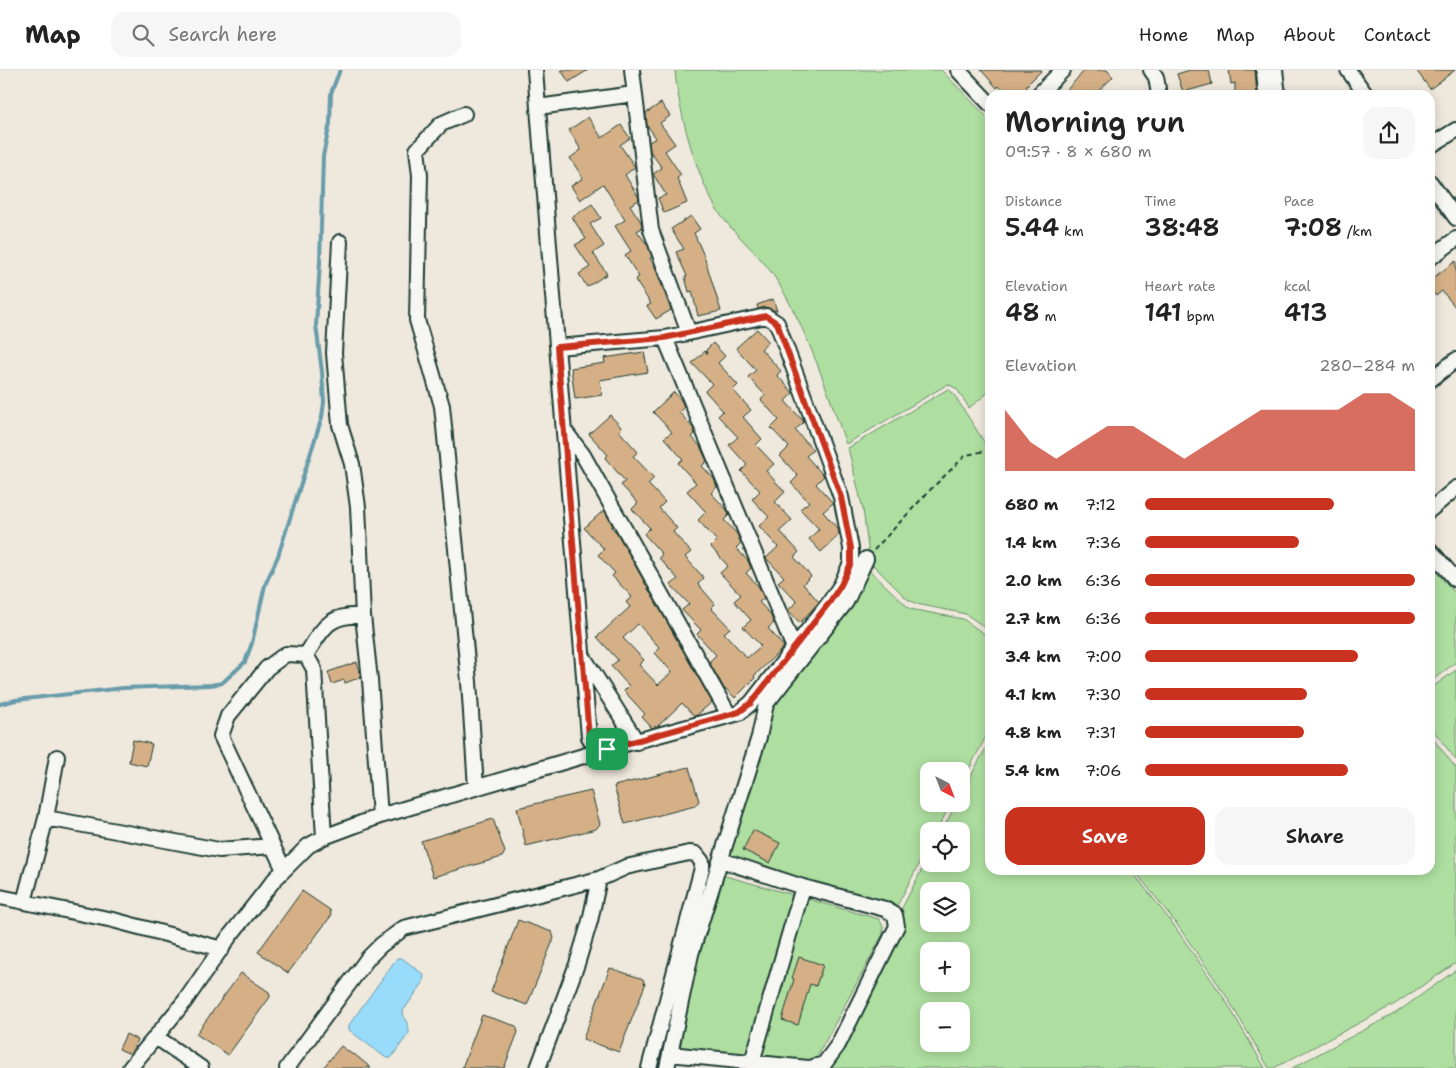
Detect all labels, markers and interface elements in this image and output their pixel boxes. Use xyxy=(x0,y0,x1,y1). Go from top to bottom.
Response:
search box xyxy=(111,12,461,57)
text: Map xyxy=(25,19,81,51)
icon: search xyxy=(129,21,157,49)
text: Search here xyxy=(169,22,277,47)
text: Home xyxy=(1139,23,1188,47)
text: Map xyxy=(1216,23,1255,47)
text: About xyxy=(1283,23,1336,47)
text: Contact xyxy=(1364,23,1431,47)
text: Morning run xyxy=(1005,103,1185,141)
button: share xyxy=(1363,107,1415,159)
text: 09:57 · 8 × 680 m xyxy=(1005,141,1151,162)
text: Distance xyxy=(1005,192,1062,210)
text: Time xyxy=(1144,192,1176,210)
text: Pace xyxy=(1284,192,1314,210)
text: 5.44 xyxy=(1005,210,1059,244)
text: 38:48 xyxy=(1144,210,1220,244)
text: 7:08 xyxy=(1284,210,1342,244)
text: km xyxy=(1059,222,1084,240)
text: /km xyxy=(1342,222,1372,240)
text: Elevation xyxy=(1005,277,1068,295)
text: Heart rate xyxy=(1144,277,1216,295)
text: kcal xyxy=(1284,277,1311,295)
text: 48 xyxy=(1005,295,1040,329)
text: 141 xyxy=(1144,295,1182,329)
text: 413 xyxy=(1284,295,1328,329)
text: m xyxy=(1040,307,1057,325)
text: bpm xyxy=(1182,307,1215,325)
text: Elevation xyxy=(1005,355,1077,376)
text: 280–284 m xyxy=(1319,355,1415,376)
text: 680 m xyxy=(1005,494,1058,515)
text: 7:12 xyxy=(1085,494,1116,515)
text: 1.4 km xyxy=(1005,532,1057,553)
text: 7:36 xyxy=(1085,532,1121,553)
text: 2.0 km xyxy=(1005,570,1062,591)
text: 6:36 xyxy=(1085,570,1121,591)
text: 2.7 km xyxy=(1005,608,1060,629)
text: 6:36 xyxy=(1085,608,1121,629)
text: 3.4 km xyxy=(1005,646,1061,667)
text: 7:00 xyxy=(1085,646,1122,667)
text: 4.1 km xyxy=(1005,684,1056,705)
text: 7:30 xyxy=(1085,684,1121,705)
text: 4.8 km xyxy=(1005,722,1061,743)
text: 7:31 xyxy=(1085,722,1116,743)
pin xyxy=(586,728,628,770)
icon: arrive xyxy=(593,735,621,763)
text: 5.4 km xyxy=(1005,760,1060,781)
text: 7:06 xyxy=(1085,760,1122,781)
north arrow xyxy=(920,762,970,812)
map controls xyxy=(920,762,970,1052)
button: Save xyxy=(1005,807,1205,865)
button: Share xyxy=(1215,807,1415,865)
button: locate xyxy=(920,822,970,872)
button: layers xyxy=(920,882,970,932)
button: + xyxy=(920,942,970,992)
button: − xyxy=(920,1002,970,1052)

